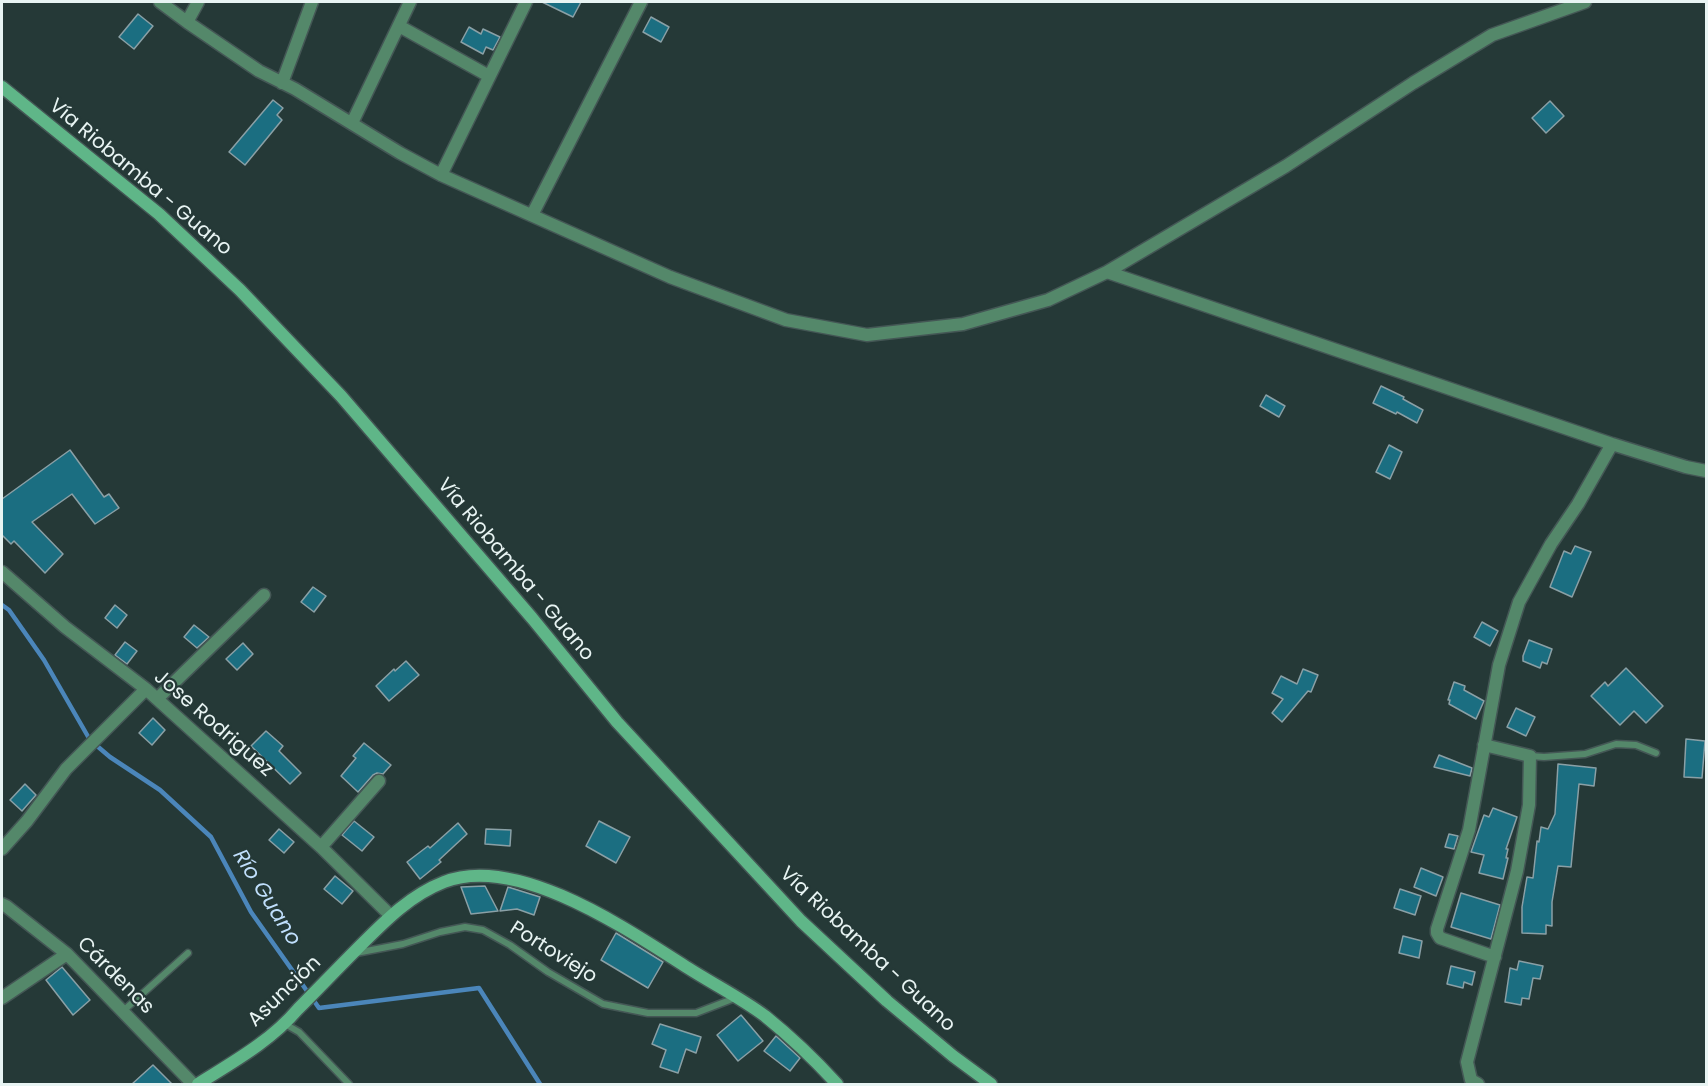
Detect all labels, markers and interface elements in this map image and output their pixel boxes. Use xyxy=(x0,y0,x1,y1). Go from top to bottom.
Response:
street label: Vía Riobamba - Guano xyxy=(44,95,236,261)
street label: Vía Riobamba - Guano xyxy=(432,474,598,666)
street label: Jose Rodriguez xyxy=(148,666,278,782)
water label: Río Guano xyxy=(227,845,305,951)
street label: Vía Riobamba - Guano xyxy=(774,862,960,1038)
street label: Portoviejo xyxy=(505,917,601,989)
street label: Cárdenas xyxy=(71,932,159,1020)
street label: Asunción xyxy=(244,951,326,1033)

